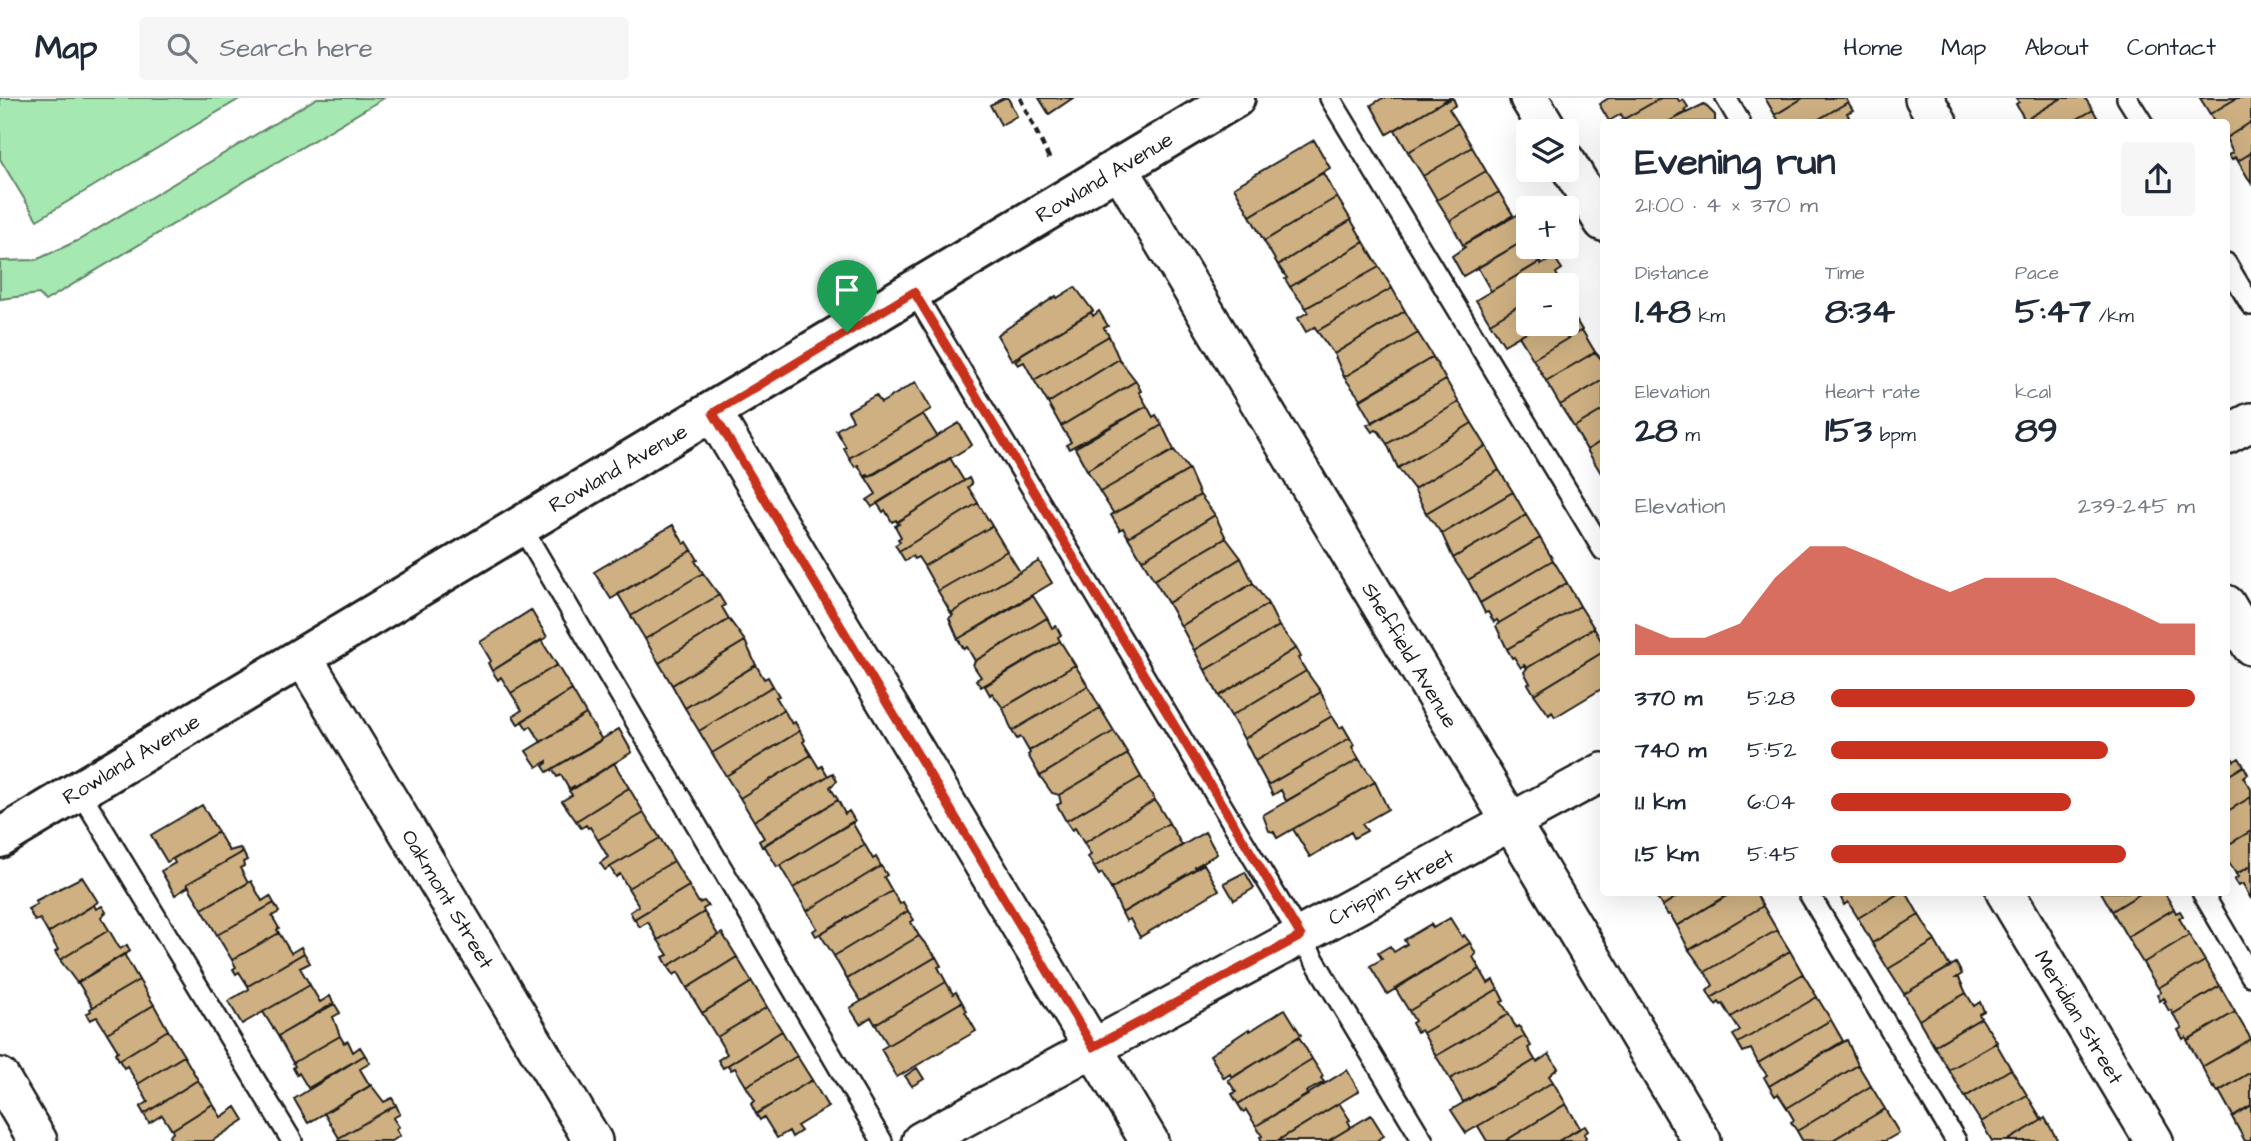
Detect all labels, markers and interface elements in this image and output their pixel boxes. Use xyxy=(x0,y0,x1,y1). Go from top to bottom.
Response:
search box xyxy=(139,17,629,80)
text: Map xyxy=(35,25,97,71)
icon: search xyxy=(163,29,201,67)
text: Search here xyxy=(219,30,373,66)
text: Home xyxy=(1843,31,1903,65)
text: Map xyxy=(1941,31,1986,65)
text: About xyxy=(2024,31,2089,65)
text: Contact xyxy=(2127,31,2216,65)
map controls xyxy=(1516,119,1579,336)
button: layers xyxy=(1516,119,1579,182)
street label: Rowland Avenue xyxy=(1030,125,1178,230)
text: Evening run xyxy=(1635,137,1836,189)
button: share xyxy=(2121,142,2195,216)
text: 21:00 · 4 × 370 m xyxy=(1635,189,1818,221)
button: + xyxy=(1516,196,1579,259)
pin xyxy=(817,260,877,332)
text: Distance xyxy=(1635,260,1709,287)
text: Time xyxy=(1825,260,1865,287)
text: Pace xyxy=(2015,260,2059,287)
icon: arrive xyxy=(828,271,866,309)
button: − xyxy=(1516,273,1579,336)
text: 1.48 xyxy=(1635,287,1691,336)
text: 8:34 xyxy=(1825,287,1895,336)
text: 5:47 xyxy=(2015,287,2091,336)
text: km xyxy=(1691,303,1725,330)
text: /km xyxy=(2091,303,2134,330)
text: Elevation xyxy=(1635,379,1710,406)
text: Heart rate xyxy=(1825,379,1920,406)
text: kcal xyxy=(2015,379,2051,406)
text: 28 xyxy=(1635,406,1678,455)
text: 153 xyxy=(1825,406,1872,455)
text: 89 xyxy=(2015,406,2058,455)
street label: Rowland Avenue xyxy=(544,417,693,520)
text: m xyxy=(1678,422,1700,449)
text: bpm xyxy=(1872,422,1916,449)
text: Elevation xyxy=(1635,490,1726,522)
text: 239–245 m xyxy=(2078,490,2195,522)
street label: Sheffield Avenue xyxy=(1355,577,1465,734)
text: 370 m xyxy=(1635,682,1702,714)
text: 5:28 xyxy=(1747,682,1795,714)
street label: Rowland Avenue xyxy=(57,707,205,812)
text: 740 m xyxy=(1635,734,1706,766)
text: 5:52 xyxy=(1747,734,1797,766)
text: 1.1 km xyxy=(1635,786,1685,818)
text: 6:04 xyxy=(1747,786,1795,818)
street label: Oakmont Street xyxy=(394,824,501,975)
text: 1.5 km xyxy=(1635,838,1699,870)
text: 5:45 xyxy=(1747,838,1799,870)
street label: Crispin Street xyxy=(1323,842,1460,934)
street label: Meridian Street xyxy=(2027,945,2130,1090)

